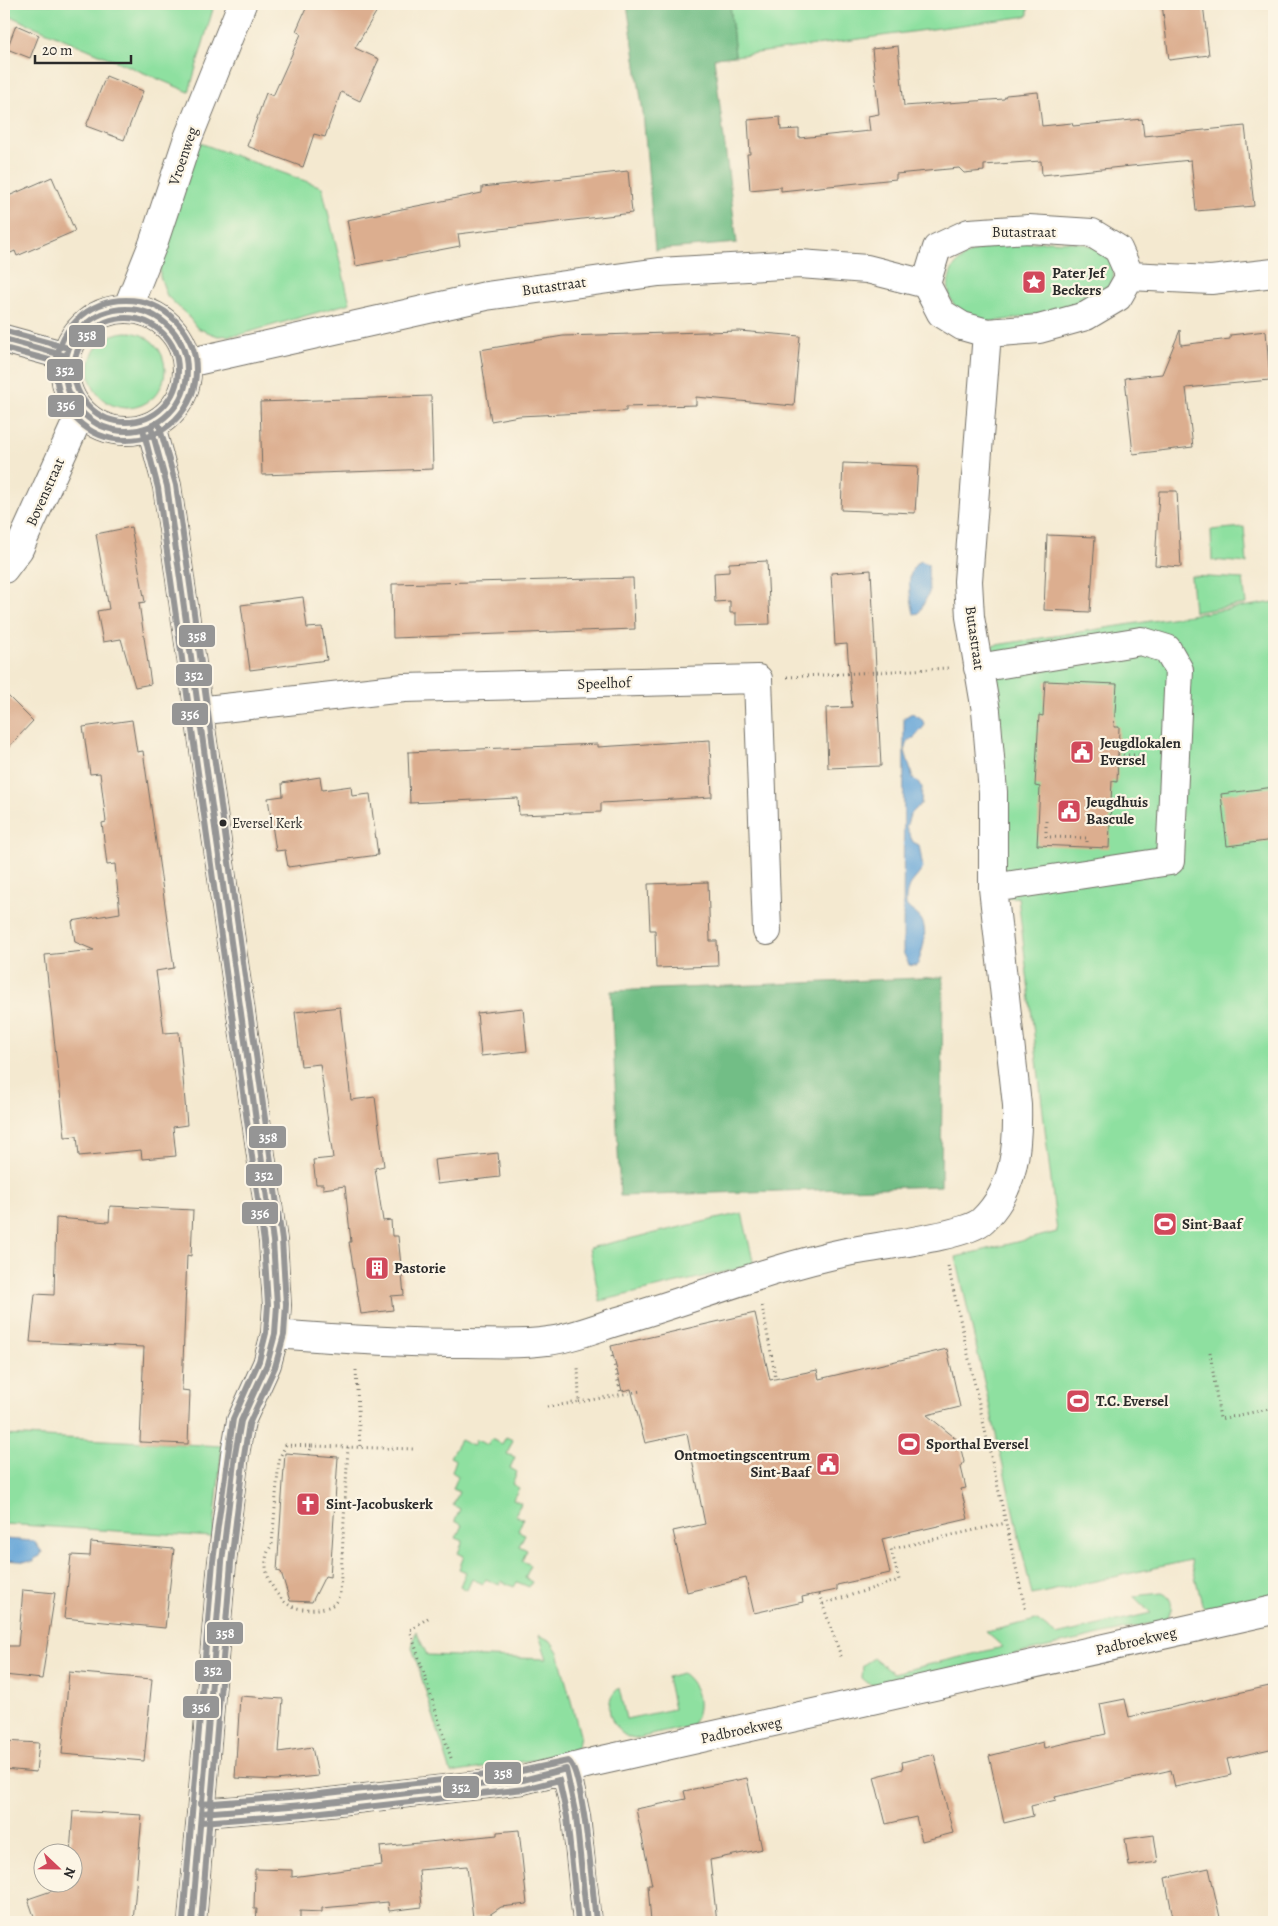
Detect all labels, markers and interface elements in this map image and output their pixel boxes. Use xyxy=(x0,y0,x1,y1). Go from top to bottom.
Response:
scale bar xyxy=(35,32,131,64)
text: 20 m xyxy=(42,40,73,60)
street label: Vroenweg xyxy=(163,124,202,189)
street label: Butastraat xyxy=(992,222,1056,242)
place label: Pater Jef Beckers xyxy=(1052,263,1107,300)
place icon: Pater Jef Beckers xyxy=(1021,269,1047,295)
street label: Butastraat xyxy=(521,272,587,300)
line badge: 358 xyxy=(68,324,106,348)
text: 358 xyxy=(78,326,97,345)
line badge: 352 xyxy=(46,358,84,382)
text: 352 xyxy=(56,361,75,380)
line badge: 356 xyxy=(47,394,85,418)
text: 356 xyxy=(57,396,76,415)
street label: Bovenstraat xyxy=(21,455,69,529)
street label: Butastraat xyxy=(961,605,989,671)
line badge: 358 xyxy=(178,624,216,648)
text: 358 xyxy=(188,627,207,646)
line badge: 352 xyxy=(175,663,213,687)
text: 352 xyxy=(185,666,204,685)
street label: Speelhof xyxy=(577,672,633,694)
line badge: 356 xyxy=(171,702,209,726)
text: 356 xyxy=(181,705,200,724)
place label: Jeugdlokalen Eversel xyxy=(1100,733,1182,770)
public building icon: Jeugdlokalen Eversel xyxy=(1069,739,1095,765)
place label: Jeugdhuis Bascule xyxy=(1086,792,1148,829)
public building icon: Jeugdhuis Bascule xyxy=(1056,798,1082,824)
place label: Eversel Kerk xyxy=(232,814,303,833)
marker: Eversel Kerk xyxy=(218,818,228,828)
line badge: 358 xyxy=(248,1125,287,1149)
text: 358 xyxy=(259,1128,278,1147)
line badge: 352 xyxy=(245,1163,283,1187)
text: 352 xyxy=(255,1166,274,1185)
line badge: 356 xyxy=(241,1201,279,1225)
text: 356 xyxy=(251,1204,270,1223)
sports icon: Sint-Baaf xyxy=(1152,1211,1178,1237)
place label: Sint-Baaf xyxy=(1182,1214,1243,1234)
building icon: Pastorie xyxy=(364,1255,390,1281)
place label: Pastorie xyxy=(394,1258,446,1278)
sports icon: T.C. Eversel xyxy=(1065,1388,1091,1414)
place label: T.C. Eversel xyxy=(1096,1391,1168,1411)
sports icon: Sporthal Eversel xyxy=(896,1431,922,1457)
place label: Sporthal Eversel xyxy=(926,1434,1028,1454)
place label: Ontmoetingscentrum Sint-Baaf xyxy=(674,1445,812,1482)
public building icon: Ontmoetingscentrum Sint-Baaf xyxy=(815,1451,841,1477)
church icon: Sint-Jacobuskerk xyxy=(295,1491,321,1517)
place label: Sint-Jacobuskerk xyxy=(326,1494,433,1514)
line badge: 358 xyxy=(206,1621,244,1645)
street label: Padbroekweg xyxy=(1094,1622,1179,1660)
text: 358 xyxy=(216,1624,235,1643)
line badge: 352 xyxy=(194,1659,232,1683)
text: 352 xyxy=(204,1661,223,1680)
line badge: 356 xyxy=(182,1695,220,1719)
text: 356 xyxy=(192,1698,211,1717)
street label: Padbroekweg xyxy=(699,1712,784,1748)
line badge: 358 xyxy=(484,1761,522,1785)
text: 358 xyxy=(494,1764,513,1783)
line badge: 352 xyxy=(442,1775,480,1799)
text: 352 xyxy=(452,1778,471,1797)
north arrow xyxy=(32,1844,82,1894)
text: N xyxy=(59,1864,80,1881)

